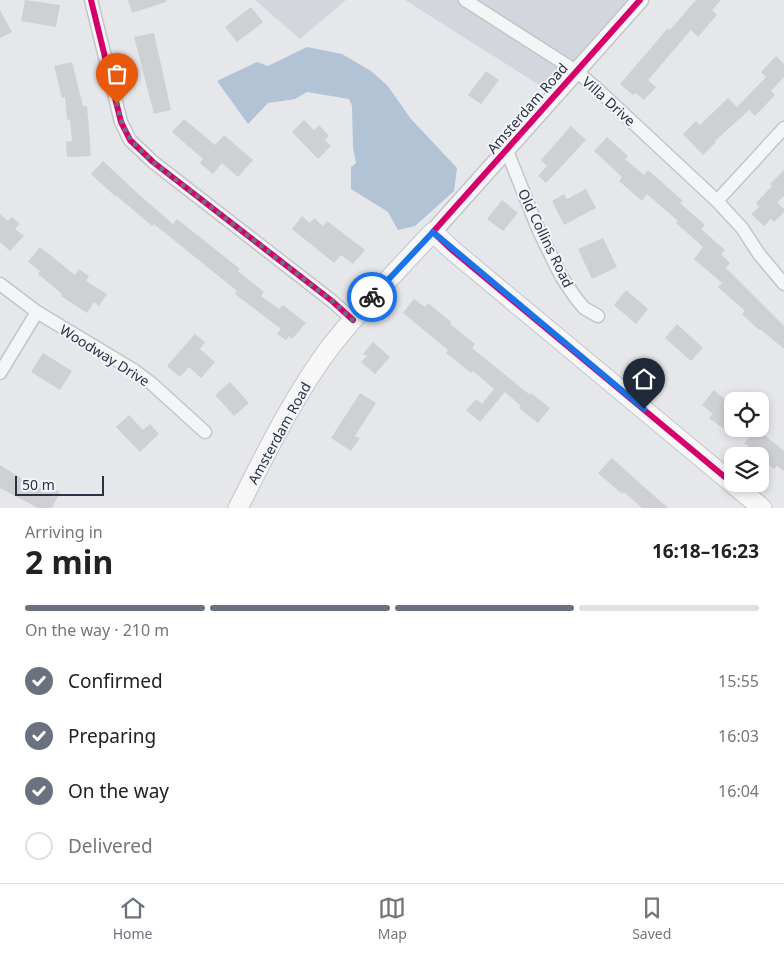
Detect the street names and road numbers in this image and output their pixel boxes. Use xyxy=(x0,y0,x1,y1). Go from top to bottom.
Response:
street label: Amsterdam Road xyxy=(482,59,572,157)
street label: Villa Drive xyxy=(578,72,640,130)
street label: Old Collins Road xyxy=(514,185,578,291)
street label: Woodway Drive xyxy=(56,320,154,390)
street label: Amsterdam Road xyxy=(243,379,315,487)

